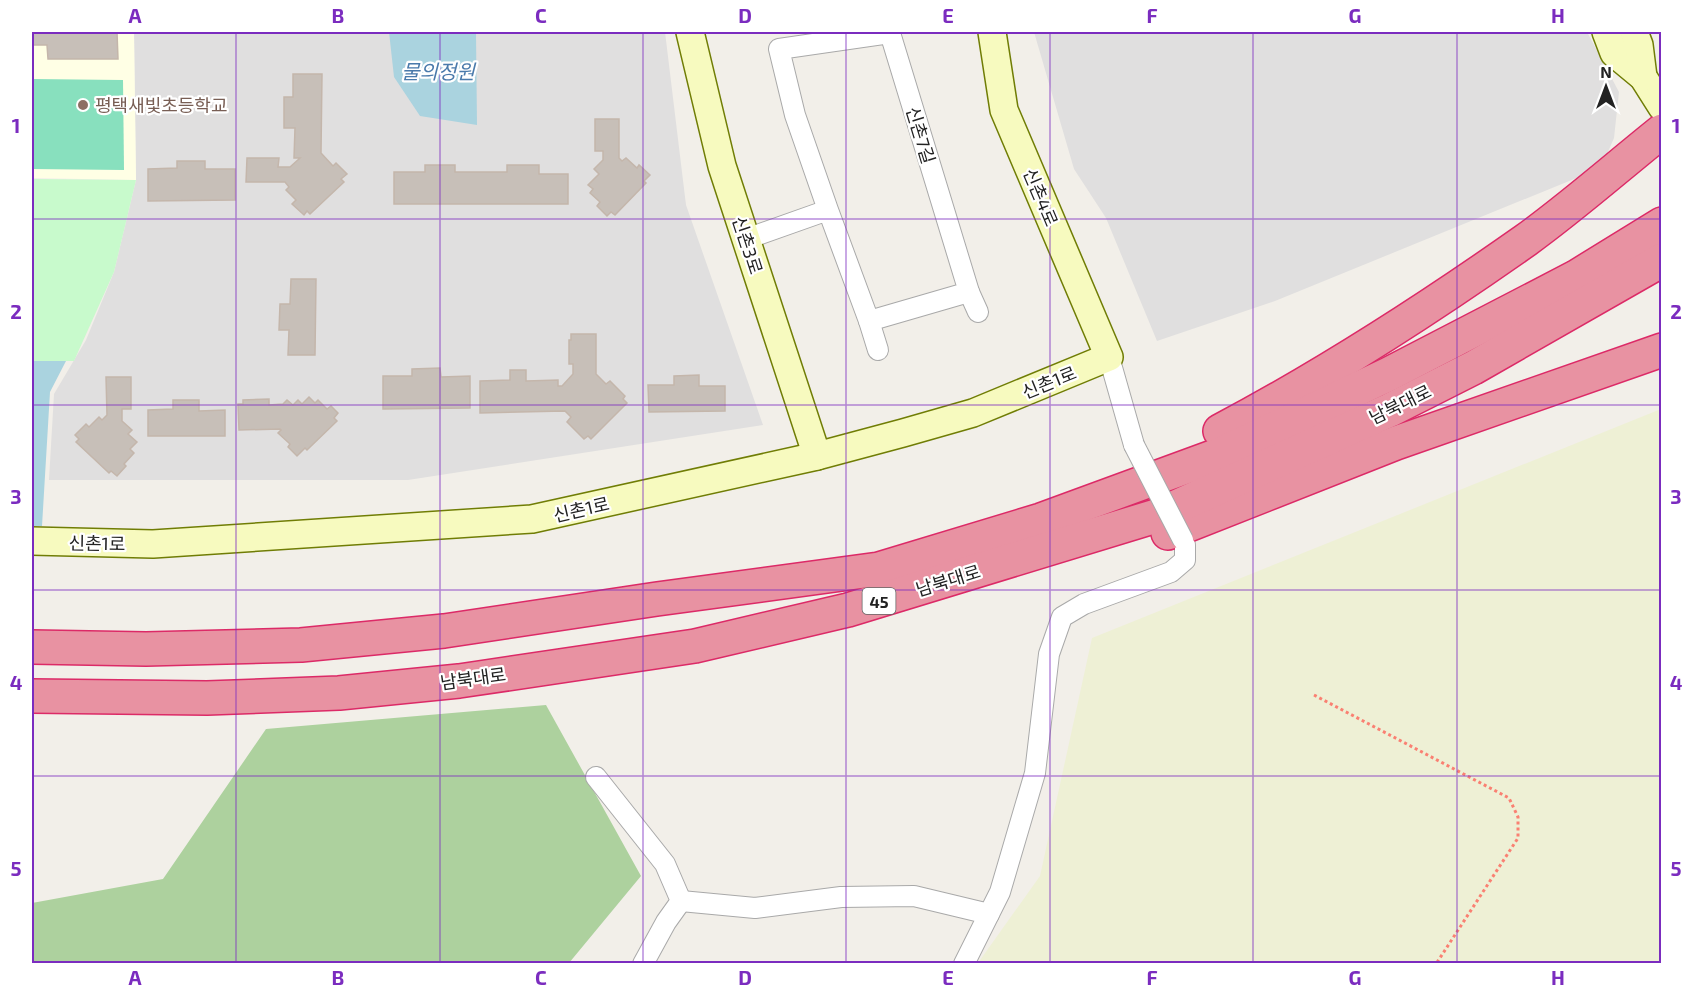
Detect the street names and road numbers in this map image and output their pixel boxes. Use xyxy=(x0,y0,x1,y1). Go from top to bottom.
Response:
street label: 신촌7길 xyxy=(902,104,940,166)
street label: 신촌4로 xyxy=(1019,165,1063,229)
street label: 신촌3로 xyxy=(728,213,768,277)
street label: 신촌1로 xyxy=(1019,361,1079,403)
street label: 남북대로 xyxy=(1365,380,1435,428)
street label: 신촌1로 xyxy=(551,492,611,526)
street label: 신촌1로 xyxy=(68,532,126,554)
street label: 남북대로 xyxy=(913,560,983,600)
road number: 45 xyxy=(862,588,896,614)
street label: 남북대로 xyxy=(439,662,507,694)

